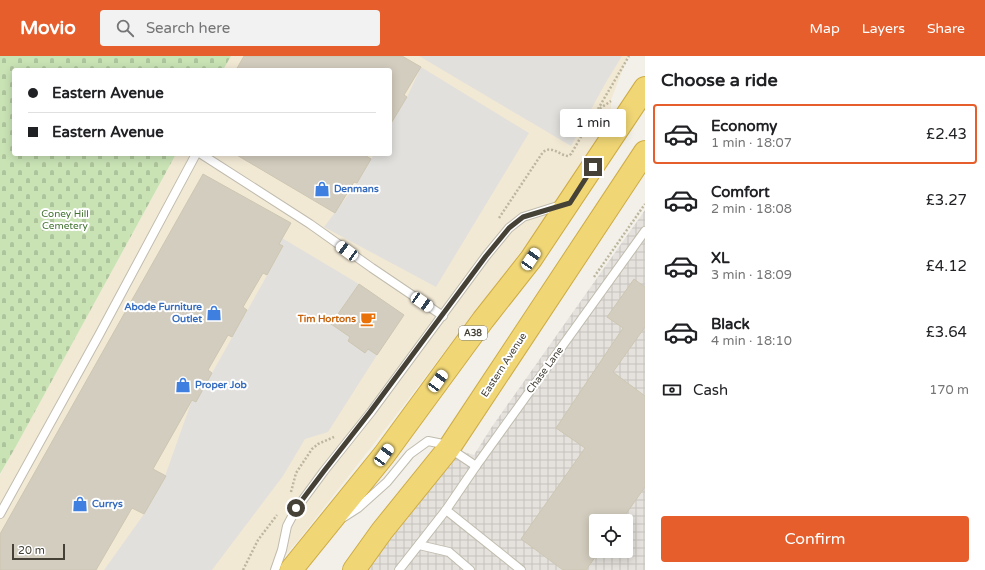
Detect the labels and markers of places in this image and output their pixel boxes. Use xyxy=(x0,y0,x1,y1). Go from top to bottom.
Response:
shop icon: Denmans xyxy=(313,180,331,198)
place label: Denmans xyxy=(334,183,379,195)
place label: Abode Furniture Outlet xyxy=(124,301,202,325)
shop icon: Abode Furniture Outlet xyxy=(205,304,223,322)
cafe icon: Tim Hortons xyxy=(359,310,377,328)
place label: Tim Hortons xyxy=(297,313,356,325)
shop icon: Proper Job xyxy=(174,376,192,394)
place label: Proper Job xyxy=(195,379,248,391)
shop icon: Currys xyxy=(71,495,89,513)
place label: Currys xyxy=(92,498,123,510)

